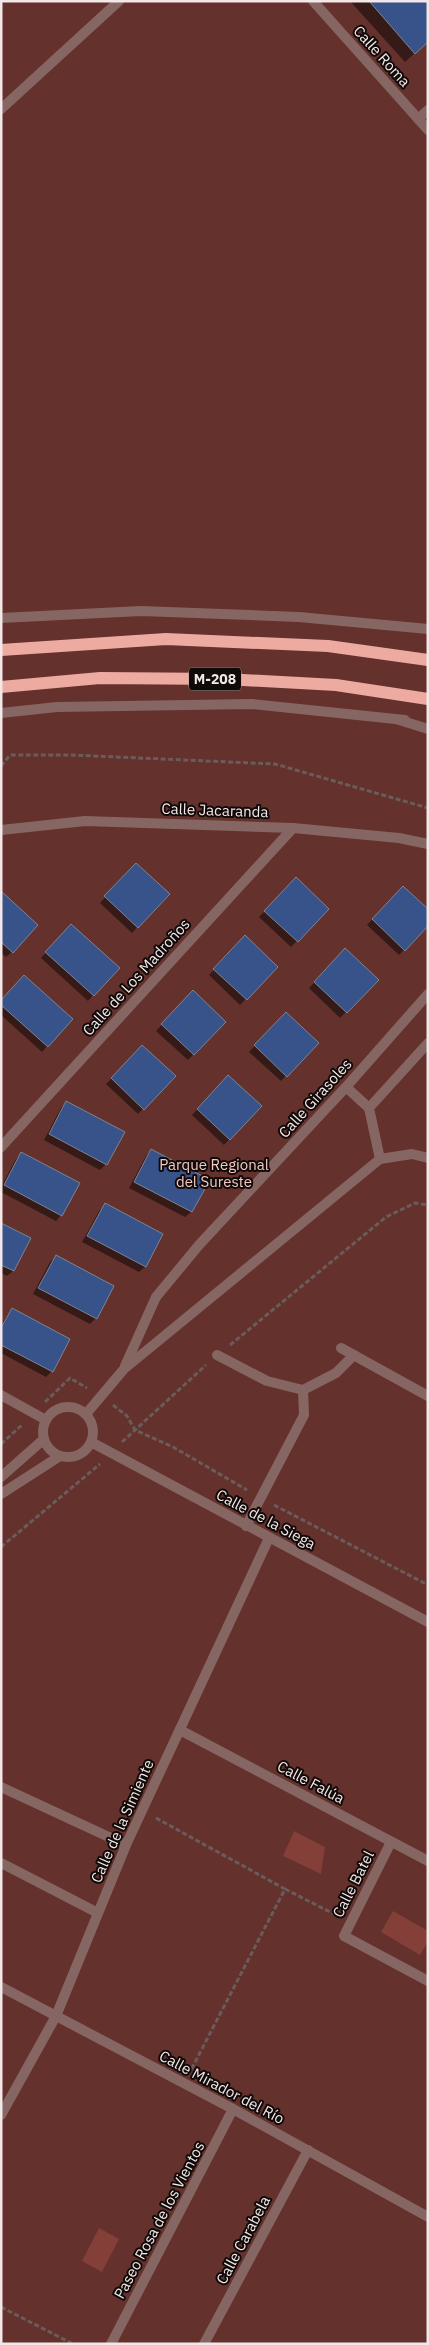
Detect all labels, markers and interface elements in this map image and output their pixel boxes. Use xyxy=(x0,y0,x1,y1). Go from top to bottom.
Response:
street label: Calle Roma xyxy=(349,21,415,91)
road number: M-208 xyxy=(189,668,241,691)
street label: Calle Jacaranda xyxy=(161,799,269,821)
street label: Calle de Los Madroños xyxy=(78,914,194,1040)
street label: Calle Girasoles xyxy=(274,1054,356,1142)
park label: Parque Regional del Sureste xyxy=(159,1155,269,1191)
street label: Calle de la Siega xyxy=(213,1485,319,1553)
street label: Calle de la Simiente xyxy=(86,1756,158,1886)
street label: Calle Falúa xyxy=(274,1756,348,1808)
street label: Calle Batel xyxy=(328,1847,378,1921)
street label: Calle Mirador del Río xyxy=(156,2046,288,2128)
street label: Paseo Rosa de los Vientos xyxy=(109,2138,209,2302)
street label: Calle Carabela xyxy=(212,2193,274,2287)

